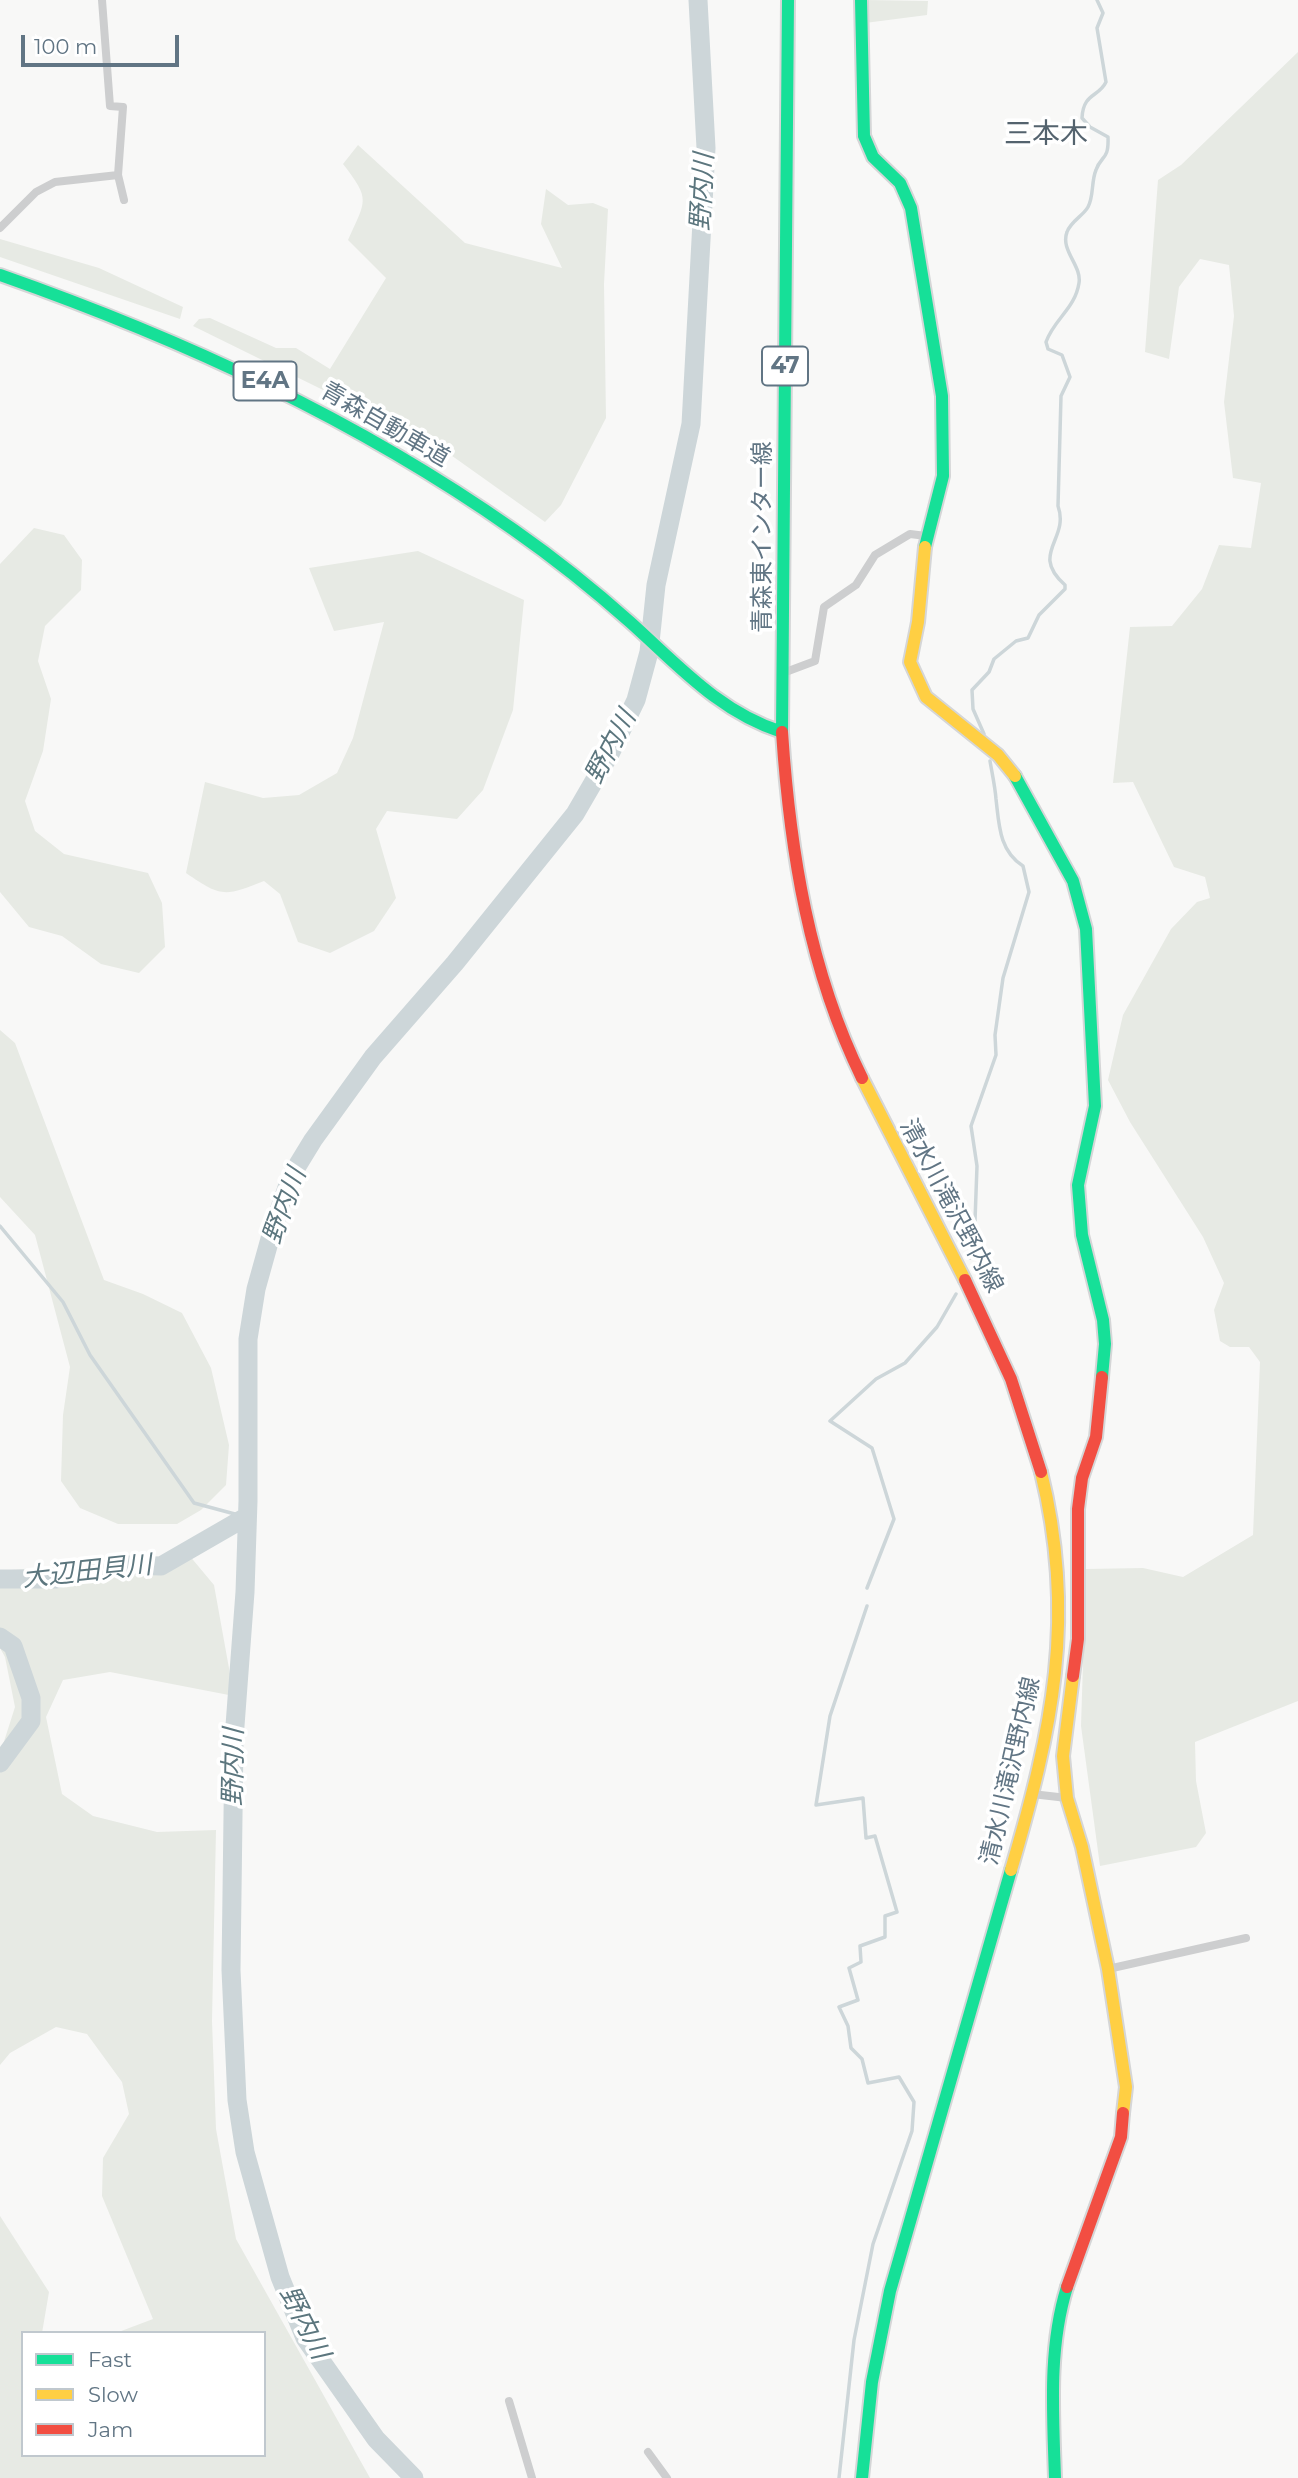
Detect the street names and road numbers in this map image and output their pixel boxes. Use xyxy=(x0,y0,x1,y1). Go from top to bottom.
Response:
road number: 47 xyxy=(762,346,808,386)
road number: E4A xyxy=(233,362,296,400)
street label: 青森自動車道 xyxy=(315,377,455,473)
street label: 青森東インター線 xyxy=(749,441,777,633)
street label: 清水川滝沢野内線 xyxy=(893,1114,1009,1298)
street label: 清水川滝沢野内線 xyxy=(975,1674,1047,1868)

